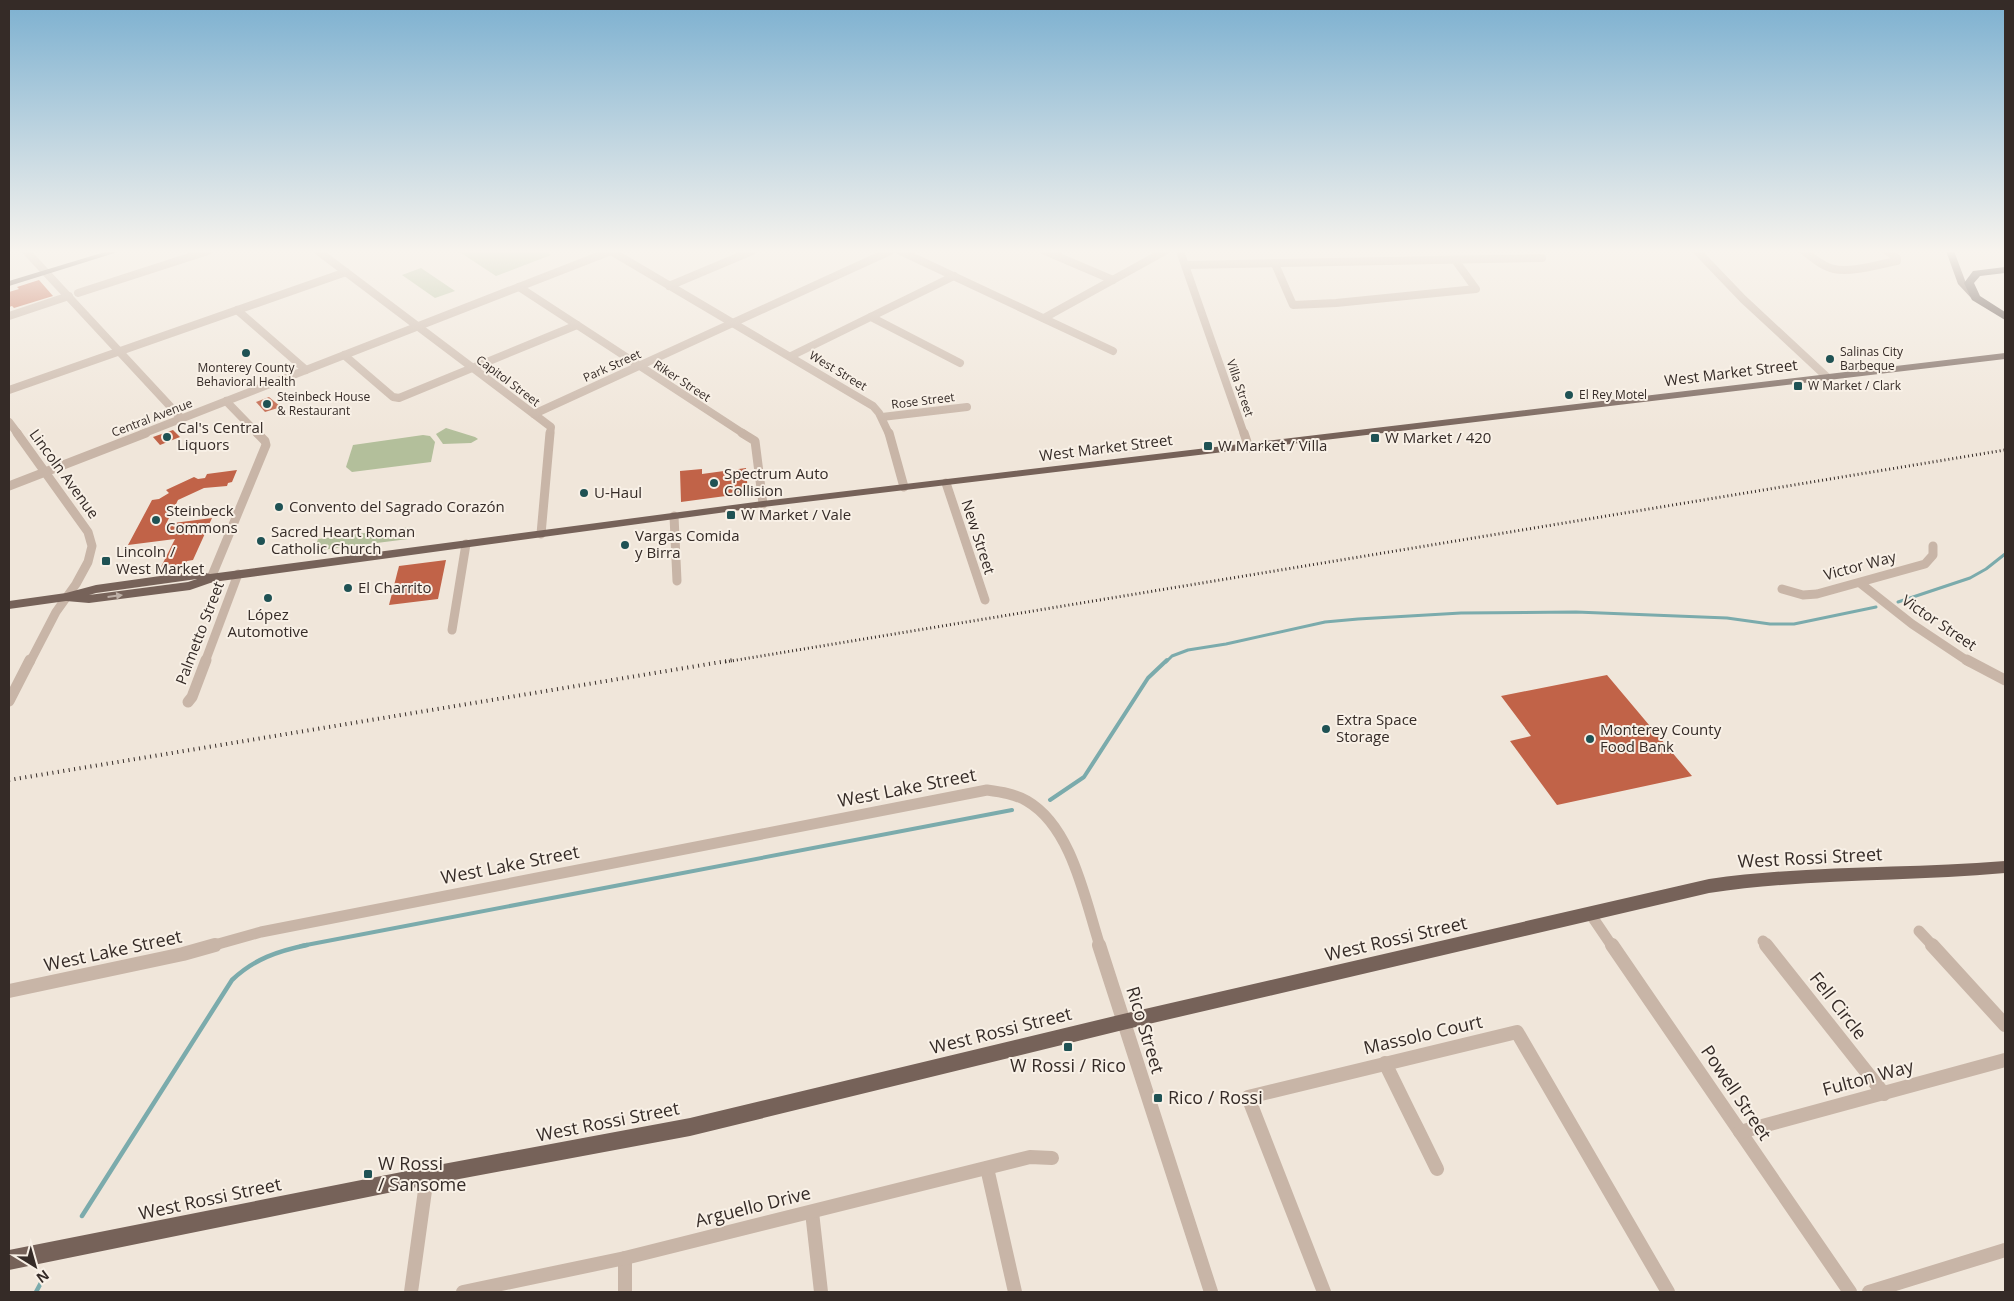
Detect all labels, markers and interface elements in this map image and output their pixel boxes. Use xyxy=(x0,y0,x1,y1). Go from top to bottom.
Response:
place label: Salinas City Barbeque xyxy=(1840,343,1904,374)
street label: Park Street xyxy=(580,345,643,386)
marker: Monterey County Behavioral Health xyxy=(240,347,252,359)
street label: West Street xyxy=(806,347,870,394)
street label: Capitol Street xyxy=(473,351,544,410)
marker: Salinas City Barbeque xyxy=(1824,353,1836,365)
street label: West Market Street xyxy=(1663,354,1799,390)
street label: Riker Street xyxy=(650,356,714,405)
street label: Villa Street xyxy=(1223,357,1258,419)
place label: Monterey County Behavioral Health xyxy=(196,359,296,390)
place label: W Market / Clark xyxy=(1808,377,1902,394)
marker: W Market / Clark xyxy=(1792,380,1804,392)
place label: El Rey Motel xyxy=(1579,386,1647,403)
place label: Steinbeck House & Restaurant xyxy=(277,388,370,419)
street label: Rose Street xyxy=(890,388,956,413)
marker: El Rey Motel xyxy=(1563,389,1575,401)
street label: Central Avenue xyxy=(109,394,195,441)
marker: Steinbeck House & Restaurant xyxy=(261,398,273,410)
place label: Cal's Central Liquors xyxy=(177,417,264,454)
street label: Lincoln Avenue xyxy=(26,425,104,522)
place label: W Market / 420 xyxy=(1385,427,1491,447)
street label: West Market Street xyxy=(1038,429,1174,465)
marker: Cal's Central Liquors xyxy=(161,431,173,443)
marker: W Market / 420 xyxy=(1369,432,1381,444)
place label: W Market / Villa xyxy=(1218,435,1327,455)
marker: W Market / Villa xyxy=(1202,440,1214,452)
place label: Spectrum Auto Collision xyxy=(724,463,829,500)
marker: Spectrum Auto Collision xyxy=(708,477,720,489)
place label: U-Haul xyxy=(594,482,642,502)
marker: U-Haul xyxy=(578,487,590,499)
place label: Convento del Sagrado Corazón xyxy=(289,496,505,516)
street label: New Street xyxy=(958,497,1000,576)
place label: Steinbeck Commons xyxy=(166,500,238,537)
marker: Convento del Sagrado Corazón xyxy=(273,501,285,513)
place label: W Market / Vale xyxy=(741,504,851,524)
marker: W Market / Vale xyxy=(725,509,737,521)
marker: Steinbeck Commons xyxy=(150,514,162,526)
place label: Sacred Heart Roman Catholic Church xyxy=(271,521,415,558)
place label: Vargas Comida y Birra xyxy=(635,525,740,562)
marker: Sacred Heart Roman Catholic Church xyxy=(255,535,267,547)
marker: Vargas Comida y Birra xyxy=(619,539,631,551)
place label: Lincoln / West Market xyxy=(116,541,204,578)
street label: Victor Way xyxy=(1821,546,1899,584)
marker: Lincoln / West Market xyxy=(100,555,112,567)
place label: El Charrito xyxy=(358,577,431,597)
street label: Palmetto Street xyxy=(170,578,228,687)
marker: El Charrito xyxy=(342,582,354,594)
street label: Victor Street xyxy=(1898,590,1981,655)
one-way arrow xyxy=(107,592,123,600)
marker: López Automotive xyxy=(262,592,274,604)
place label: López Automotive xyxy=(227,604,309,641)
place label: Extra Space Storage xyxy=(1336,709,1417,746)
place label: Monterey County Food Bank xyxy=(1600,719,1722,756)
marker: Extra Space Storage xyxy=(1320,723,1332,735)
marker: Monterey County Food Bank xyxy=(1584,733,1596,745)
street label: West Lake Street xyxy=(836,762,978,812)
street label: West Lake Street xyxy=(439,839,581,889)
street label: West Rossi Street xyxy=(1737,841,1883,873)
street label: West Rossi Street xyxy=(1322,910,1469,966)
street label: West Lake Street xyxy=(42,924,184,976)
street label: Fell Circle xyxy=(1805,967,1873,1044)
street label: Rico Street xyxy=(1121,983,1171,1076)
street label: West Rossi Street xyxy=(928,1001,1074,1059)
street label: Massolo Court xyxy=(1361,1009,1485,1059)
street label: Powell Street xyxy=(1696,1040,1777,1145)
marker: W Rossi / Rico xyxy=(1062,1041,1074,1053)
place label: W Rossi / Rico xyxy=(1010,1053,1126,1077)
street label: Fulton Way xyxy=(1819,1053,1917,1101)
place label: Rico / Rossi xyxy=(1168,1085,1263,1109)
marker: Rico / Rossi xyxy=(1152,1092,1164,1104)
street label: West Rossi Street xyxy=(534,1095,681,1147)
place label: W Rossi / Sansome xyxy=(378,1151,466,1196)
marker: W Rossi / Sansome xyxy=(362,1168,374,1180)
street label: West Rossi Street xyxy=(136,1171,283,1225)
street label: Arguello Drive xyxy=(692,1180,813,1232)
north arrow xyxy=(10,1241,60,1291)
text: N xyxy=(33,1266,53,1288)

